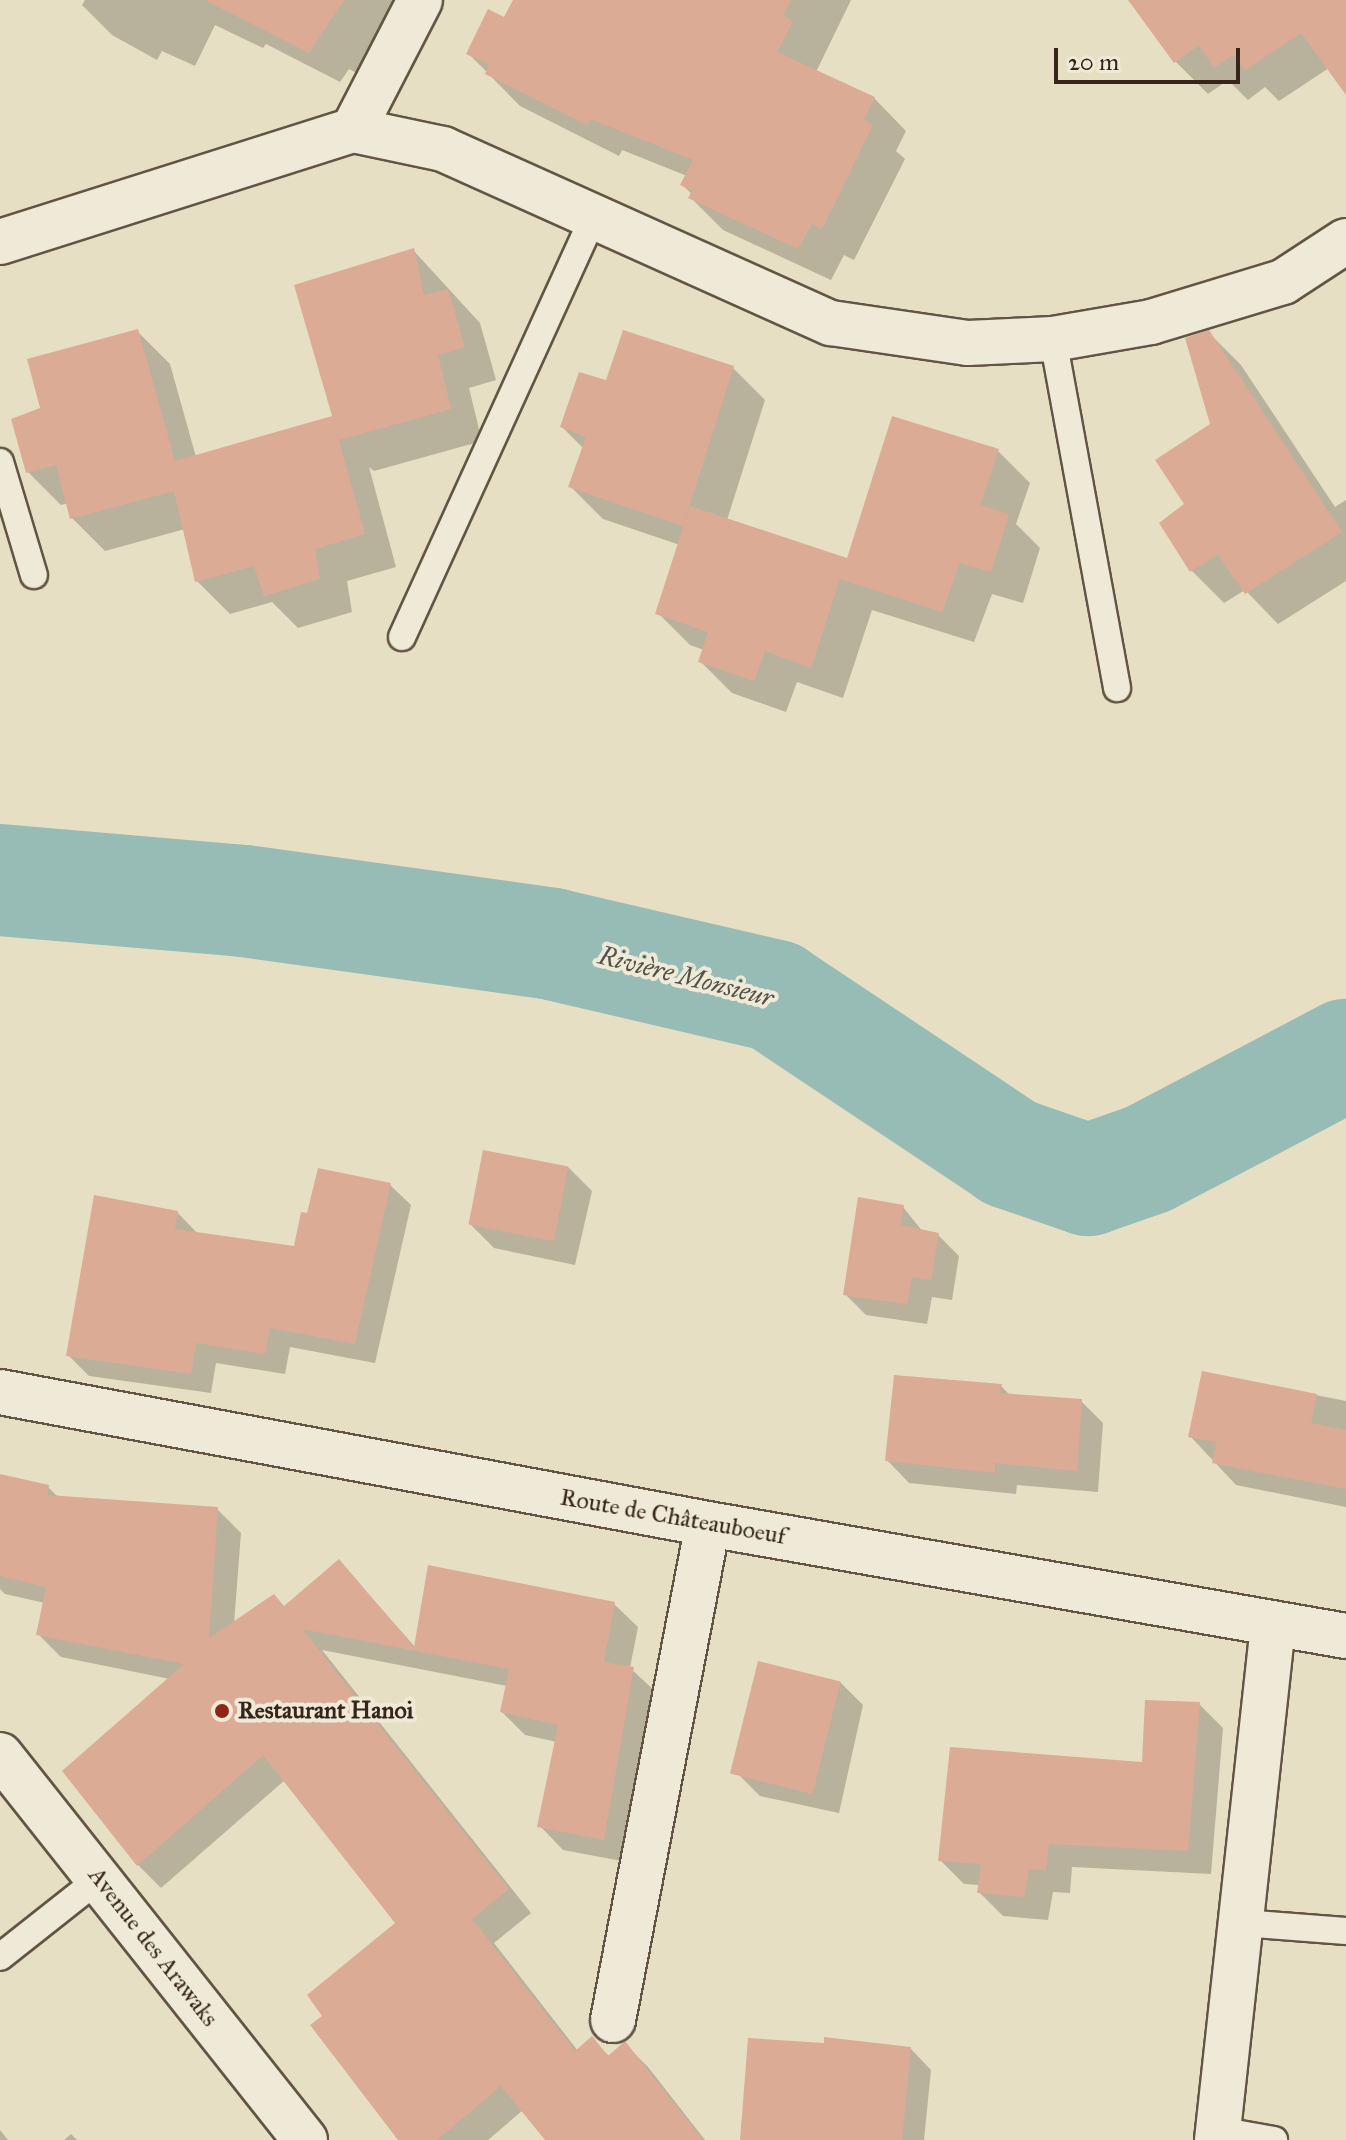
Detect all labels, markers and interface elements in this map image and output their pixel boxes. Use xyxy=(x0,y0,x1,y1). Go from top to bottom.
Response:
scale bar xyxy=(1058,32,1244,82)
text: 20 m xyxy=(1068,47,1119,77)
water label: Rivière Monsieur xyxy=(595,940,777,1014)
street label: Route de Châteauboeuf xyxy=(558,1483,788,1551)
place label: Restaurant Hanoi xyxy=(238,1697,413,1725)
marker: Restaurant Hanoi xyxy=(213,1702,231,1720)
street label: Avenue des Arawaks xyxy=(82,1862,224,2032)

